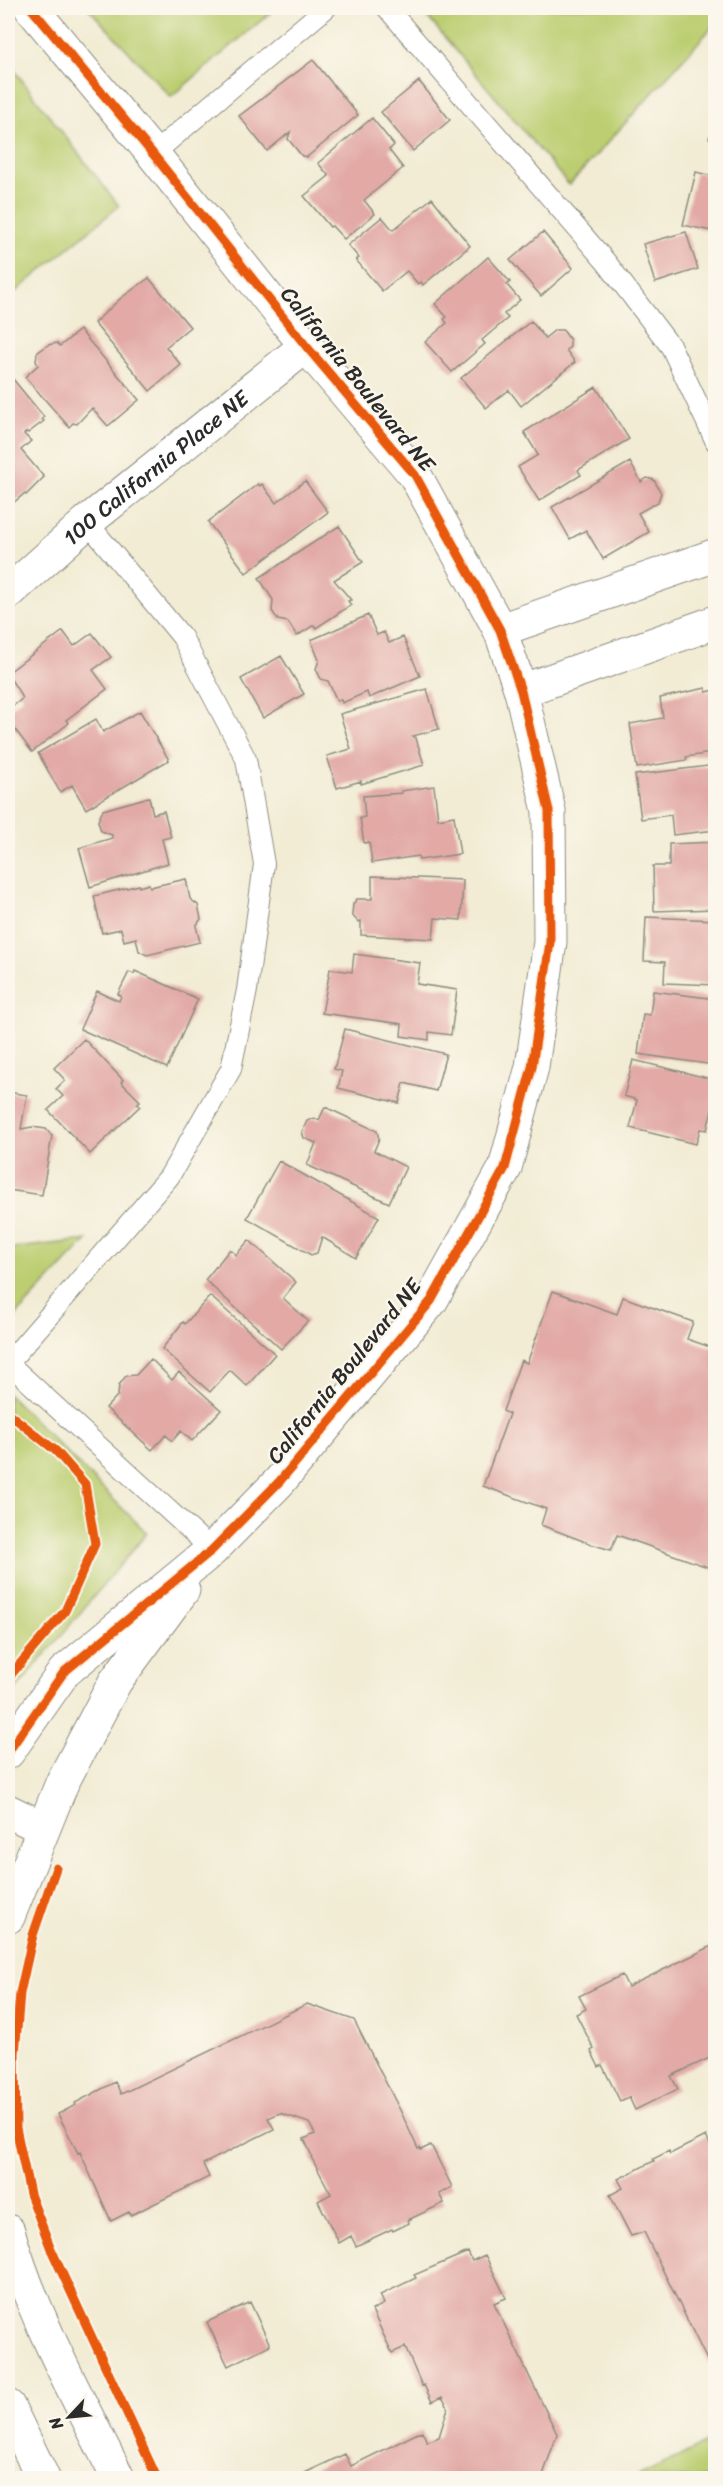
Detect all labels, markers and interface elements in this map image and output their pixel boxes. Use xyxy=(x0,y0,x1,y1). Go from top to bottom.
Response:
street label: California Boulevard NE xyxy=(270,277,447,482)
street label: 100 California Place NE xyxy=(53,378,259,555)
street label: California Boulevard NE xyxy=(256,1268,433,1473)
north arrow xyxy=(39,2387,99,2447)
text: N xyxy=(40,2411,72,2436)

